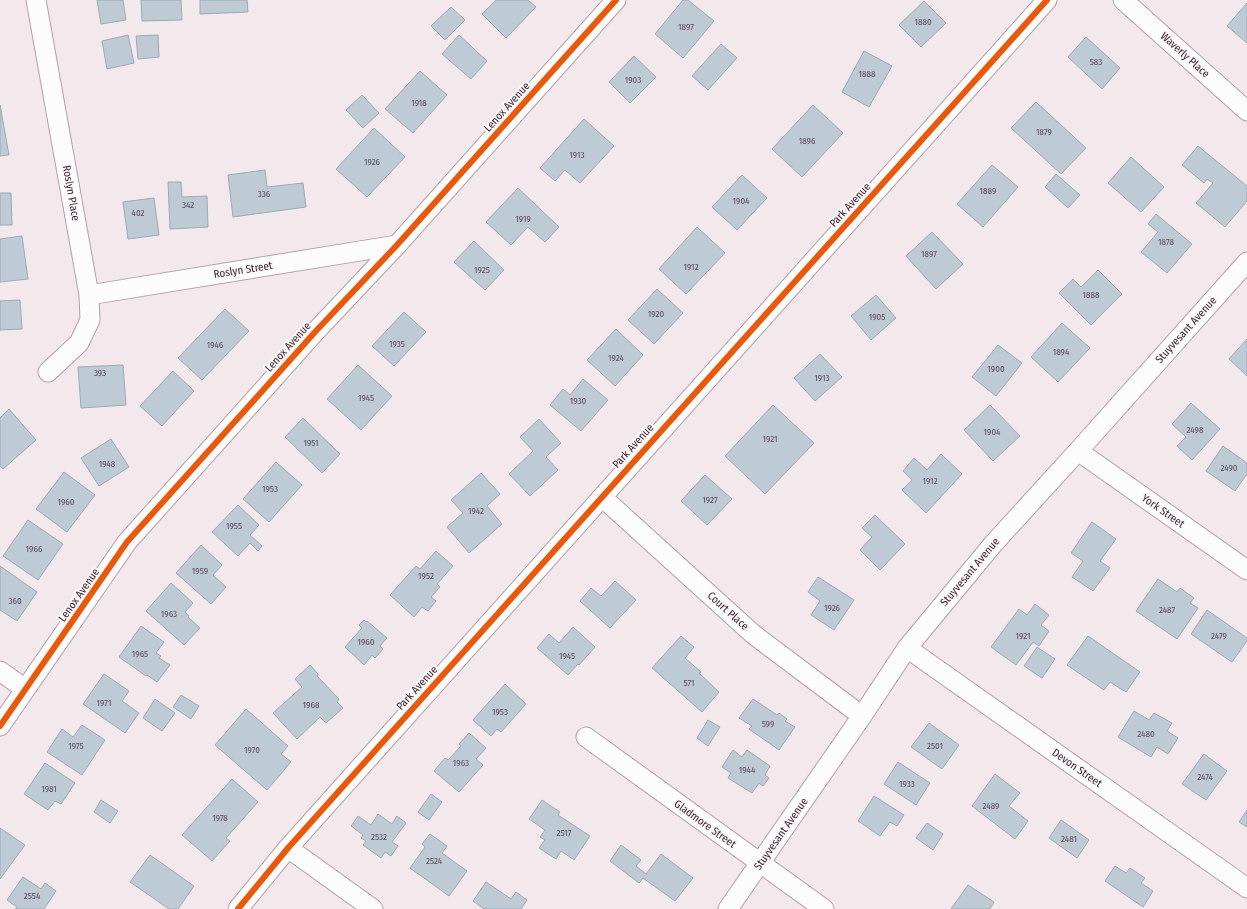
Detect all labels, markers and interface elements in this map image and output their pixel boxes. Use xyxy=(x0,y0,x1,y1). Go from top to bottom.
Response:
house number: 1880 xyxy=(914,17,932,27)
house number: 1897 xyxy=(678,22,694,32)
street label: Waverly Place xyxy=(1158,30,1212,80)
house number: 583 xyxy=(1090,57,1102,67)
house number: 1888 xyxy=(858,69,876,79)
house number: 1903 xyxy=(625,75,641,85)
street label: Lenox Avenue xyxy=(481,80,533,134)
house number: 1918 xyxy=(411,98,427,108)
house number: 1879 xyxy=(1036,127,1052,137)
house number: 1896 xyxy=(799,136,816,146)
house number: 1913 xyxy=(569,150,585,160)
house number: 1926 xyxy=(364,157,381,167)
street label: Roslyn Place xyxy=(60,164,82,222)
street label: Park Avenue xyxy=(827,180,873,230)
house number: 1889 xyxy=(980,186,996,196)
house number: 336 xyxy=(258,189,271,199)
house number: 1904 xyxy=(733,196,750,206)
house number: 342 xyxy=(182,200,194,210)
house number: 402 xyxy=(132,208,144,218)
house number: 1919 xyxy=(515,214,531,224)
house number: 1878 xyxy=(1158,237,1174,247)
house number: 1897 xyxy=(921,249,937,259)
street label: Roslyn Street xyxy=(213,259,274,281)
house number: 1912 xyxy=(683,262,699,272)
house number: 1925 xyxy=(474,265,490,275)
house number: 1888 xyxy=(1082,290,1100,300)
street label: Stuyvesant Avenue xyxy=(1153,294,1219,366)
house number: 1920 xyxy=(648,309,665,319)
house number: 1905 xyxy=(869,312,885,322)
street label: Lenox Avenue xyxy=(262,320,314,374)
house number: 1935 xyxy=(389,339,405,349)
house number: 1946 xyxy=(207,340,224,350)
house number: 1894 xyxy=(1053,347,1070,357)
house number: 1924 xyxy=(608,353,625,363)
house number: 1900 xyxy=(987,364,1005,374)
house number: 393 xyxy=(94,368,106,378)
house number: 1913 xyxy=(814,373,830,383)
house number: 1945 xyxy=(358,393,374,403)
house number: 1930 xyxy=(570,396,587,406)
street label: Park Avenue xyxy=(610,421,656,471)
house number: 2498 xyxy=(1187,425,1204,435)
house number: 1904 xyxy=(984,427,1001,437)
house number: 1921 xyxy=(762,434,778,444)
house number: 1951 xyxy=(303,438,319,448)
house number: 1948 xyxy=(99,459,116,469)
house number: 2490 xyxy=(1220,463,1238,473)
house number: 1912 xyxy=(922,476,938,486)
house number: 1953 xyxy=(262,484,278,494)
street label: York Street xyxy=(1139,492,1187,531)
house number: 1927 xyxy=(702,495,718,505)
house number: 1960 xyxy=(57,497,75,507)
house number: 1942 xyxy=(468,506,484,516)
house number: 1955 xyxy=(226,521,242,531)
street label: Stuyvesant Avenue xyxy=(938,535,1002,609)
house number: 1966 xyxy=(26,544,43,554)
street label: Lenox Avenue xyxy=(56,566,102,624)
house number: 1959 xyxy=(192,566,208,576)
house number: 1952 xyxy=(418,571,434,581)
street label: Court Place xyxy=(705,589,751,633)
house number: 360 xyxy=(8,596,22,606)
house number: 1926 xyxy=(824,603,841,613)
house number: 2487 xyxy=(1159,605,1175,615)
house number: 1963 xyxy=(161,609,177,619)
house number: 1921 xyxy=(1015,631,1031,641)
house number: 2479 xyxy=(1211,631,1227,641)
house number: 1960 xyxy=(357,637,375,647)
house number: 1965 xyxy=(132,649,148,659)
house number: 1945 xyxy=(559,651,575,661)
street label: Park Avenue xyxy=(394,663,440,713)
house number: 571 xyxy=(684,678,694,688)
house number: 1971 xyxy=(97,698,111,708)
house number: 1968 xyxy=(303,700,320,710)
house number: 1953 xyxy=(492,707,508,717)
house number: 599 xyxy=(762,719,774,729)
house number: 2480 xyxy=(1137,729,1155,739)
house number: 1975 xyxy=(68,741,84,751)
house number: 2501 xyxy=(927,741,943,751)
house number: 1970 xyxy=(244,745,260,755)
street label: Devon Street xyxy=(1050,746,1105,790)
house number: 1963 xyxy=(453,758,469,768)
house number: 1944 xyxy=(739,765,756,775)
house number: 2474 xyxy=(1197,772,1213,782)
house number: 1933 xyxy=(899,779,915,789)
house number: 1981 xyxy=(41,784,57,794)
street label: Stuyvesant Avenue xyxy=(751,795,811,873)
street label: Gladmore Street xyxy=(672,797,739,851)
house number: 2489 xyxy=(983,801,999,811)
house number: 1978 xyxy=(212,813,228,823)
house number: 2517 xyxy=(557,828,572,838)
house number: 2532 xyxy=(371,832,387,842)
house number: 2481 xyxy=(1061,834,1077,844)
house number: 2524 xyxy=(426,856,443,866)
house number: 2554 xyxy=(24,891,41,901)

